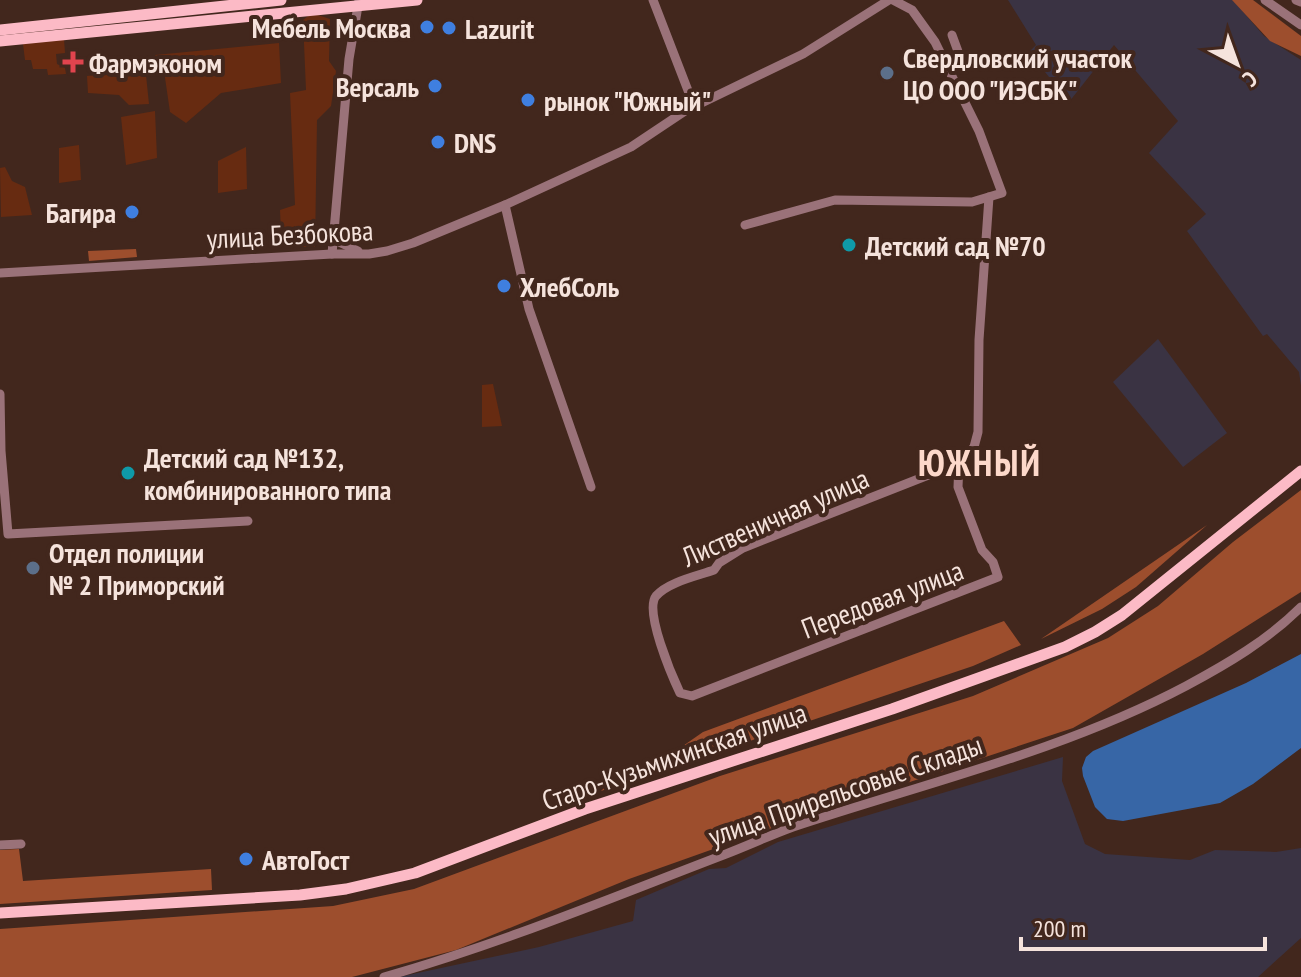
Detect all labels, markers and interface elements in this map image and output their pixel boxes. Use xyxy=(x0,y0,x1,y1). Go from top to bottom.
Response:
place label: Мебель Москва xyxy=(252,9,411,46)
place label: Lazurit xyxy=(465,10,534,47)
marker: Мебель Москва xyxy=(418,18,436,36)
marker: Lazurit xyxy=(440,19,458,37)
north arrow xyxy=(1197,24,1277,104)
place label: Свердловский участок ЦО ООО "ИЭСБК" xyxy=(903,39,1132,108)
place label: Фармэконом xyxy=(89,44,222,81)
marker: Фармэконом xyxy=(64,53,82,71)
marker: Свердловский участок ЦО ООО "ИЭСБК" xyxy=(878,64,896,82)
text: С xyxy=(1237,65,1263,93)
place label: Версаль xyxy=(336,68,419,105)
marker: Версаль xyxy=(426,77,444,95)
place label: рынок "Южный" xyxy=(544,82,711,119)
marker: рынок "Южный" xyxy=(519,91,537,109)
place label: DNS xyxy=(454,124,496,161)
marker: DNS xyxy=(429,133,447,151)
place label: Багира xyxy=(46,194,116,231)
marker: Багира xyxy=(123,203,141,221)
street label: улица Безбокова xyxy=(206,211,374,257)
place label: Детский сад №70 xyxy=(865,227,1046,264)
marker: Детский сад №70 xyxy=(840,236,858,254)
place label: ХлебСоль xyxy=(520,268,620,305)
marker: ХлебСоль xyxy=(495,277,513,295)
place label: Детский сад №132, комбинированного типа xyxy=(144,439,391,508)
district label: ЮЖНЫЙ xyxy=(918,439,1042,486)
street label: Лиственичная улица xyxy=(675,459,874,575)
marker: Детский сад №132, комбинированного типа xyxy=(119,464,137,482)
place label: Отдел полиции № 2 Приморский xyxy=(49,534,225,603)
street label: Передовая улица xyxy=(796,551,968,647)
marker: Отдел полиции № 2 Приморский xyxy=(24,559,42,577)
street label: Старо-Кузьмихинская улица xyxy=(537,693,811,819)
street label: улица Прирельсовые Склады xyxy=(703,726,987,854)
place label: АвтоГост xyxy=(261,841,350,878)
marker: АвтоГост xyxy=(237,850,255,868)
scale bar xyxy=(1021,901,1265,951)
text: 200 m xyxy=(1033,913,1086,944)

